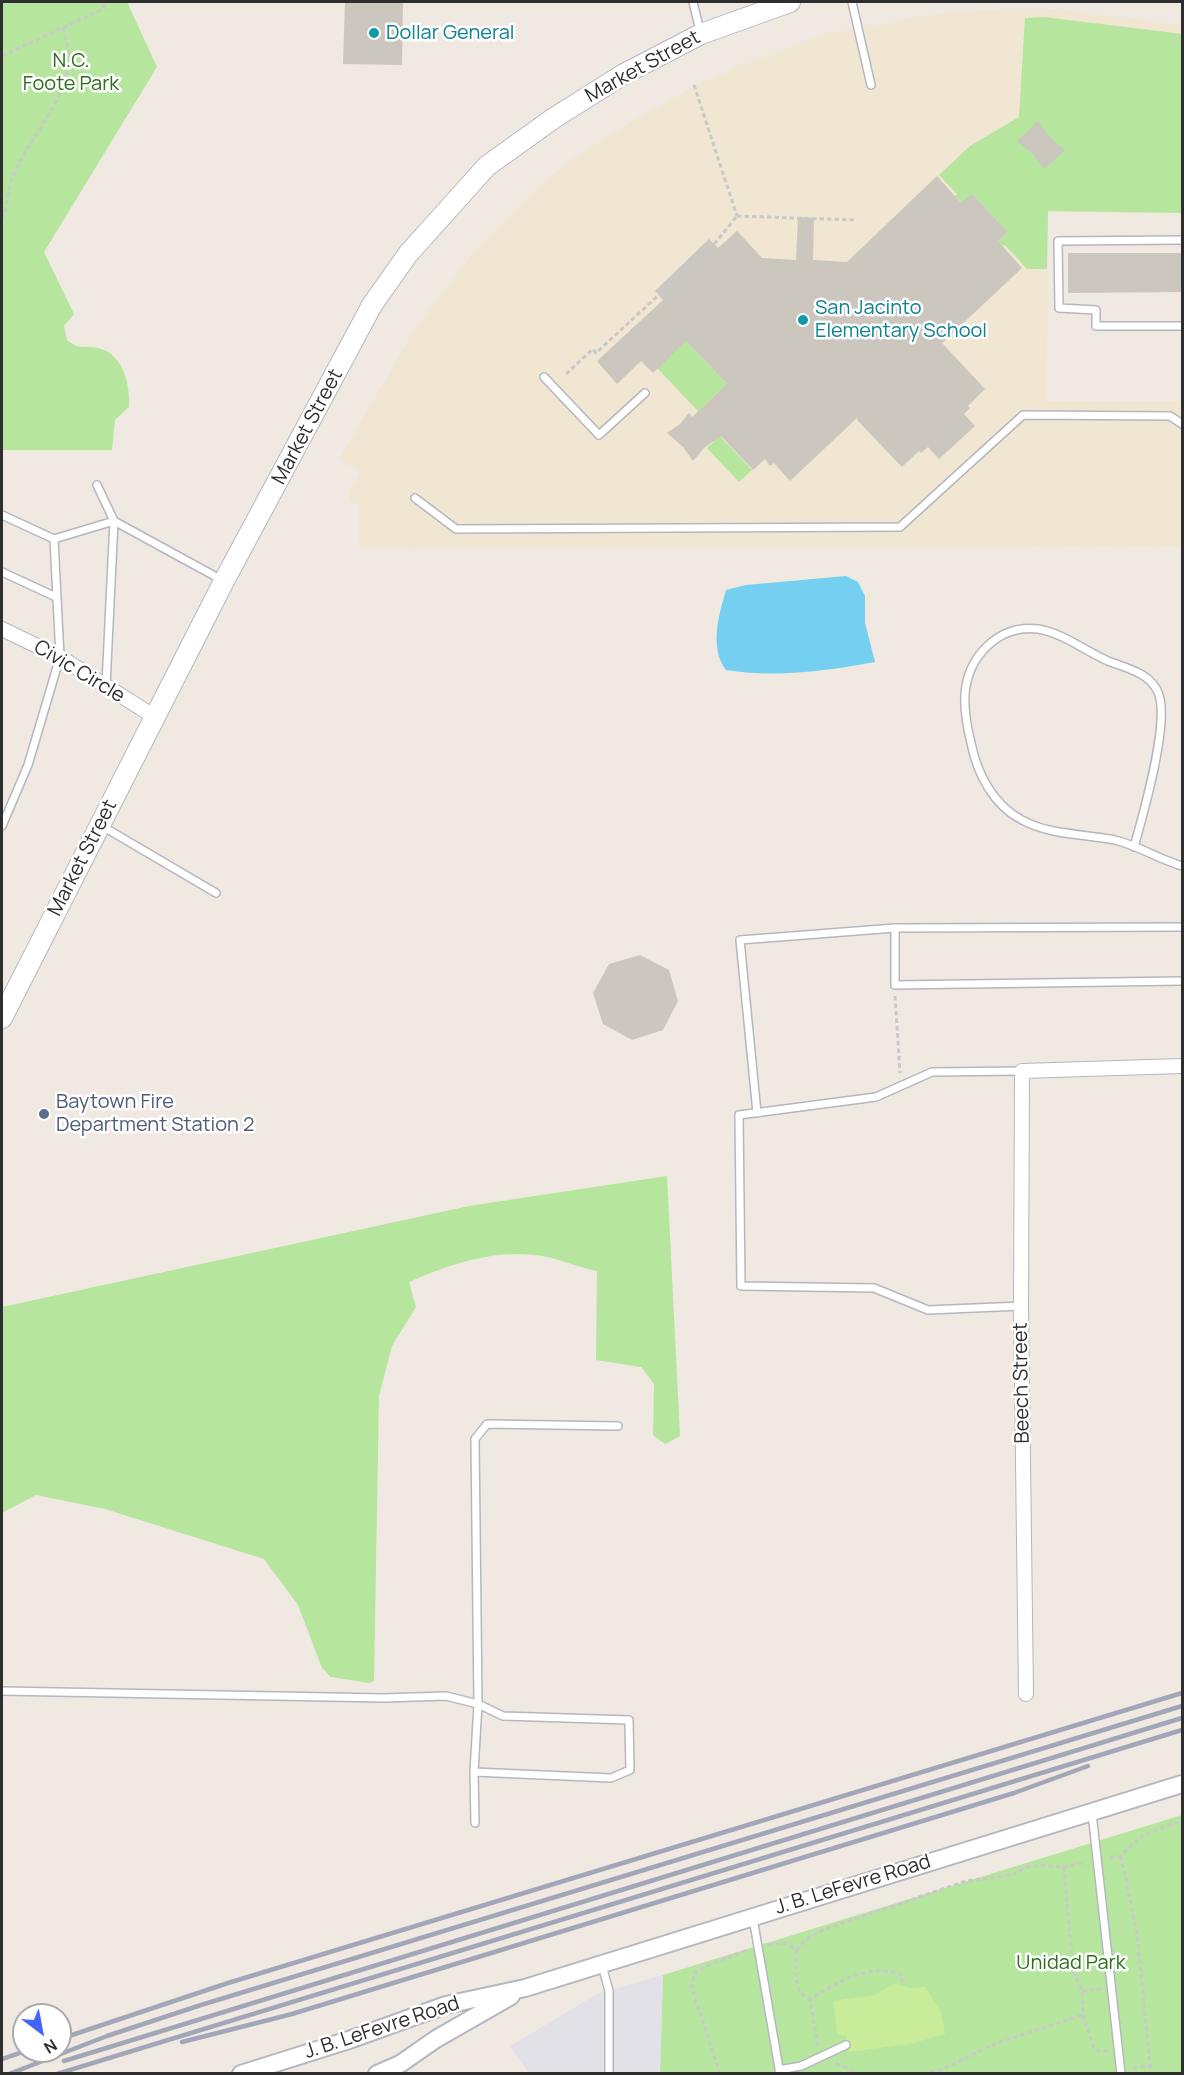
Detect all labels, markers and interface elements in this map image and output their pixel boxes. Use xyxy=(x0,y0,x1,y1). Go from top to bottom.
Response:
place label: Dollar General xyxy=(386,21,515,45)
marker: Dollar General xyxy=(367,26,381,40)
street label: Market Street xyxy=(582,26,704,108)
park label: N.C. Foote Park xyxy=(23,49,119,96)
place label: San Jacinto Elementary School xyxy=(815,296,987,343)
marker: San Jacinto Elementary School xyxy=(796,313,810,327)
street label: Market Street xyxy=(268,365,348,489)
street label: Civic Circle xyxy=(29,635,129,709)
street label: Market Street xyxy=(43,796,123,920)
place label: Baytown Fire Department Station 2 xyxy=(56,1090,254,1137)
marker: Baytown Fire Department Station 2 xyxy=(37,1107,51,1121)
street label: Beech Street xyxy=(1009,1322,1035,1444)
street label: J. B. LeFevre Road xyxy=(772,1850,934,1920)
park label: Unidad Park xyxy=(1016,1951,1126,1975)
street label: J. B. LeFevre Road xyxy=(302,1992,462,2064)
north arrow xyxy=(12,2003,72,2063)
text: N xyxy=(40,2034,61,2059)

